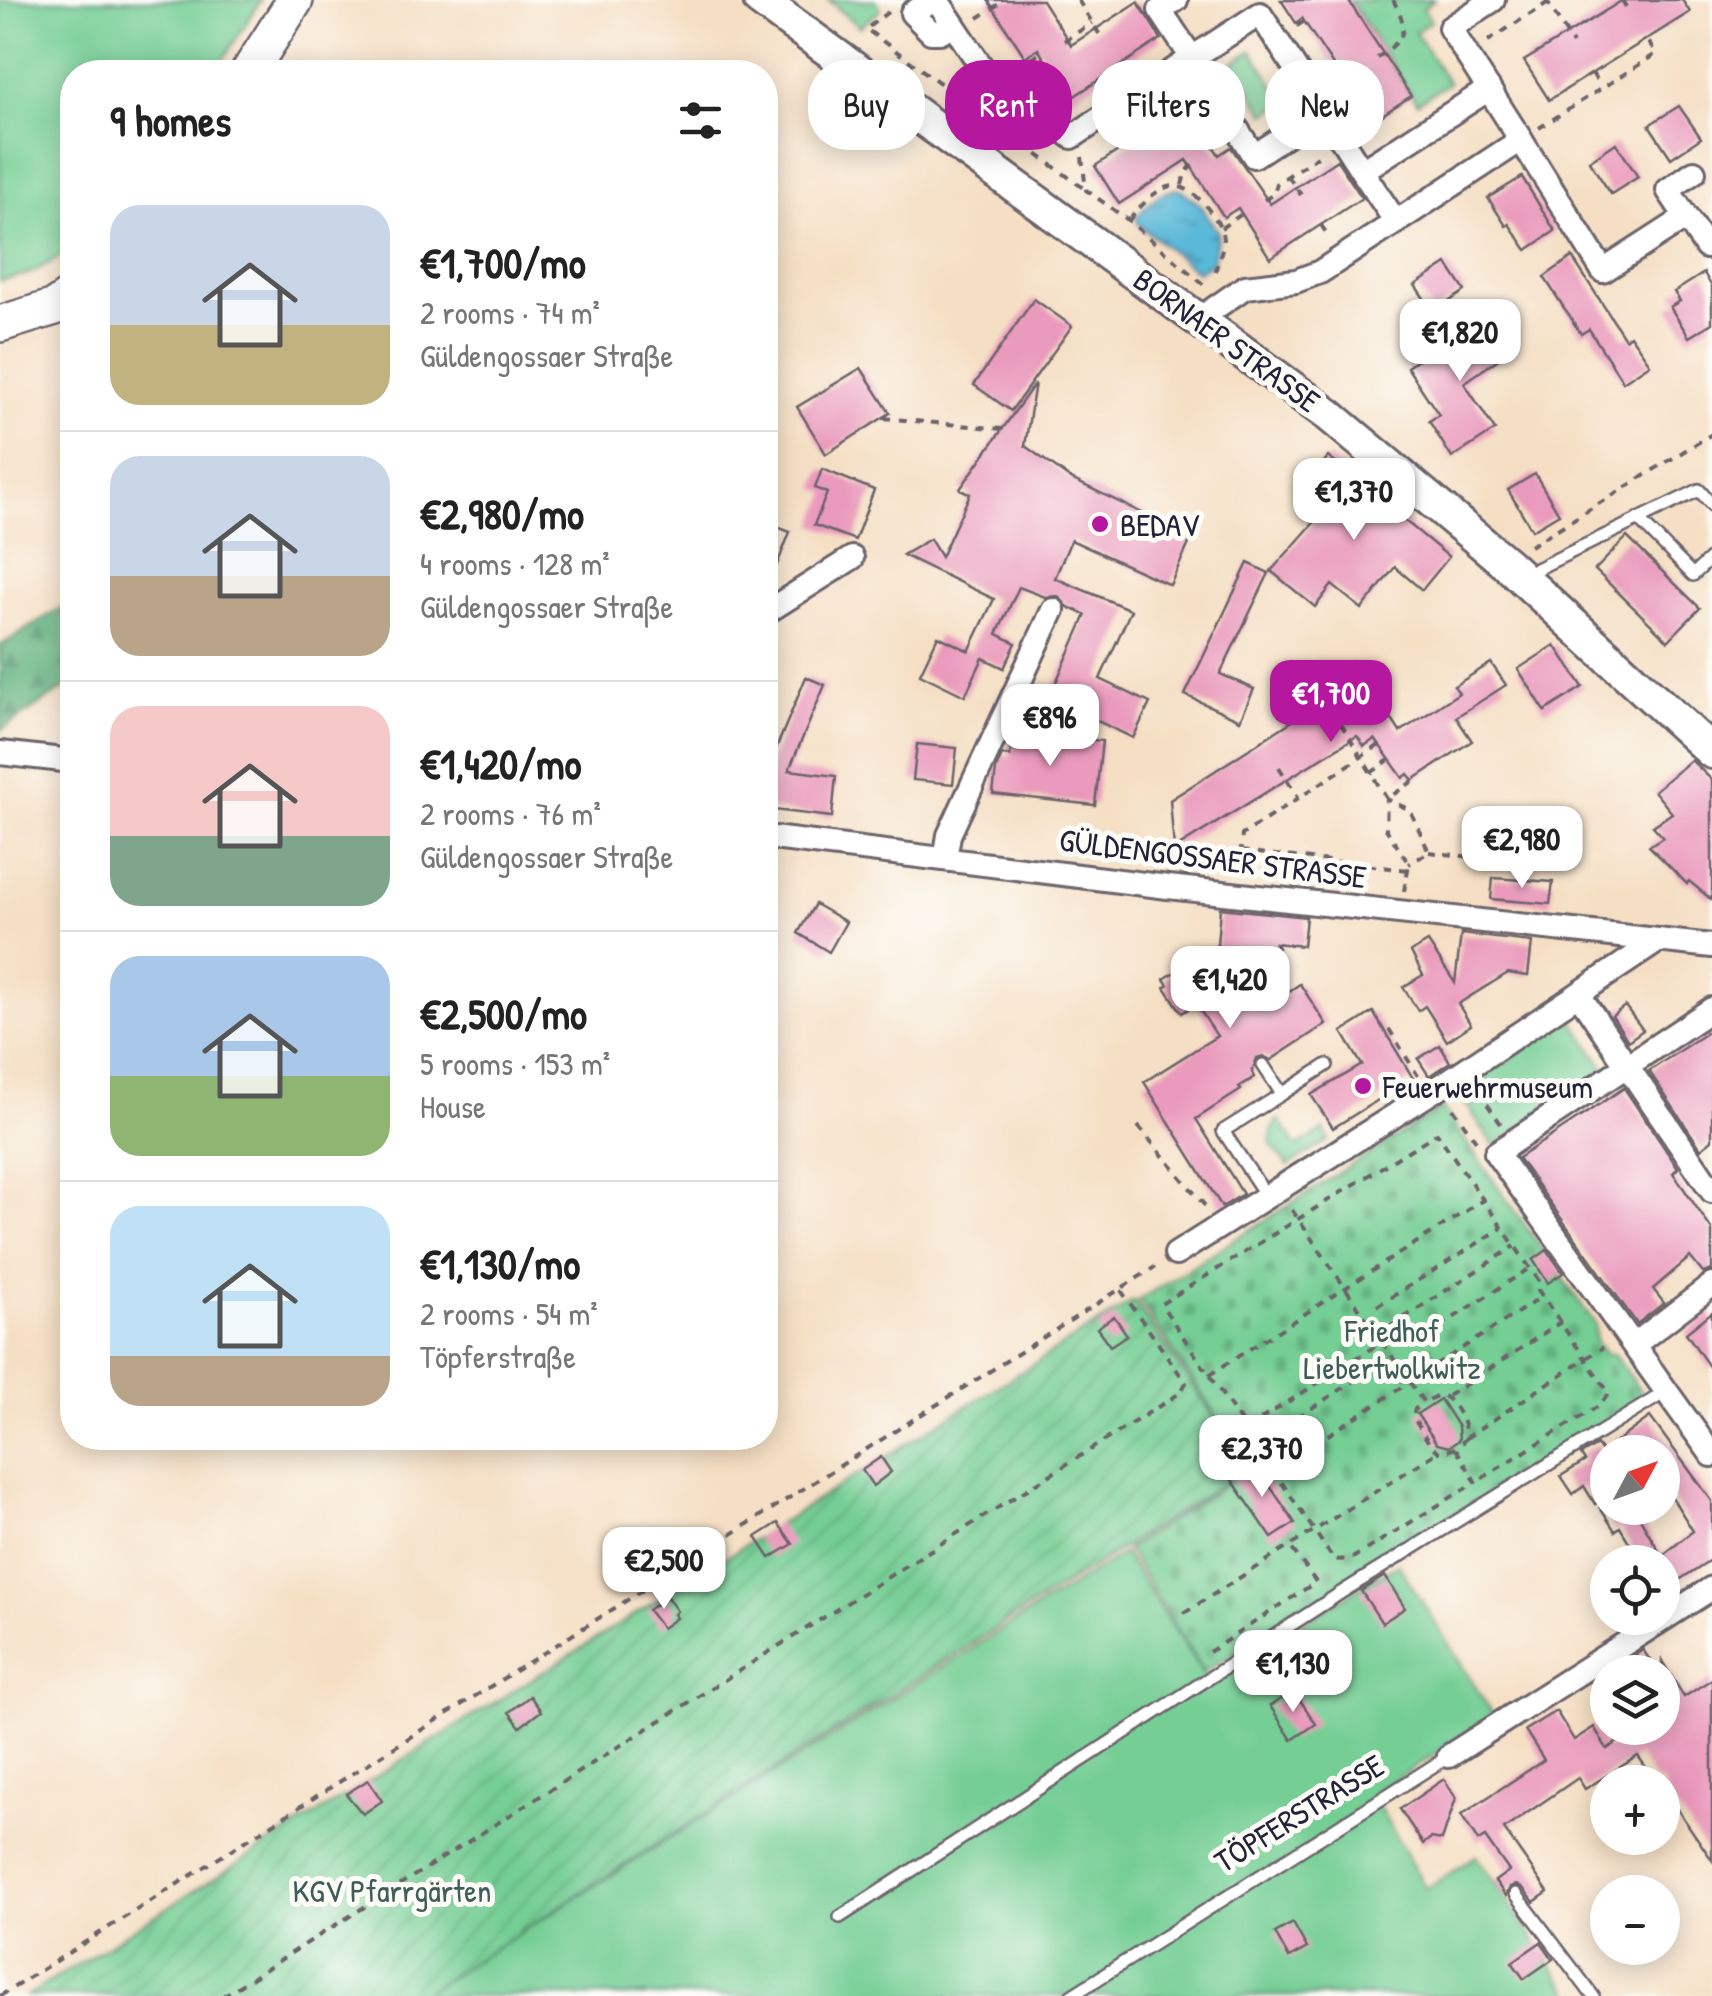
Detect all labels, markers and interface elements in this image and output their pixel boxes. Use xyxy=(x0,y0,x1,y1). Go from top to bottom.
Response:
chip: Buy xyxy=(808,60,925,150)
chip: Rent xyxy=(945,60,1072,150)
chip: Filters xyxy=(1092,60,1245,150)
chip: New xyxy=(1265,60,1384,150)
text: 9 homes xyxy=(110,92,231,149)
icon: filters xyxy=(673,93,728,148)
text: €1,700/mo xyxy=(420,234,586,291)
icon: home xyxy=(190,245,310,365)
street label: BORNAER STRASSE xyxy=(1125,258,1329,422)
text: 2 rooms · 74 m² xyxy=(420,291,600,334)
pin: €1,820 xyxy=(1379,299,1541,384)
text: €1,820 xyxy=(1422,310,1498,353)
text: Güldengossaer Straße xyxy=(420,334,673,377)
pin: €1,370 xyxy=(1273,458,1435,543)
text: €1,370 xyxy=(1315,469,1393,512)
text: €2,980/mo xyxy=(420,485,584,542)
icon: home xyxy=(190,496,310,616)
place label: BEDAV xyxy=(1120,503,1199,546)
marker: BEDAV xyxy=(1089,513,1111,535)
text: 4 rooms · 128 m² xyxy=(420,542,610,585)
text: Güldengossaer Straße xyxy=(420,585,673,628)
pin: €1,700 xyxy=(1250,660,1412,745)
text: €1,700 xyxy=(1292,671,1370,714)
pin: €896 xyxy=(991,684,1109,769)
text: €896 xyxy=(1023,695,1077,738)
text: €1,420/mo xyxy=(420,735,581,792)
icon: home xyxy=(190,746,310,866)
text: 2 rooms · 76 m² xyxy=(420,792,601,835)
pin: €2,980 xyxy=(1441,806,1603,891)
text: €2,980 xyxy=(1484,817,1560,860)
street label: GÜLDENGOSSAER STRASSE xyxy=(1057,818,1369,898)
text: Güldengossaer Straße xyxy=(420,835,673,878)
pin: €1,420 xyxy=(1149,946,1311,1031)
text: €1,420 xyxy=(1193,957,1267,1000)
text: €2,500/mo xyxy=(420,985,587,1042)
icon: home xyxy=(190,996,310,1116)
text: 5 rooms · 153 m² xyxy=(420,1042,610,1085)
place label: Feuerwehrmuseum xyxy=(1382,1065,1593,1108)
marker: Feuerwehrmuseum xyxy=(1352,1075,1374,1097)
text: House xyxy=(420,1085,486,1128)
text: €1,130/mo xyxy=(420,1235,580,1292)
icon: home xyxy=(190,1246,310,1366)
text: 2 rooms · 54 m² xyxy=(420,1292,598,1335)
park label: Friedhof Liebertwolkwitz xyxy=(1303,1309,1481,1389)
text: Töpferstraße xyxy=(420,1335,576,1378)
pin: €2,370 xyxy=(1181,1415,1343,1500)
text: €2,370 xyxy=(1221,1426,1303,1469)
north arrow xyxy=(1590,1435,1680,1525)
map controls xyxy=(1590,1435,1680,1965)
pin: €2,500 xyxy=(583,1527,745,1612)
text: €2,500 xyxy=(624,1538,704,1581)
button: locate xyxy=(1590,1545,1680,1635)
pin: €1,130 xyxy=(1212,1630,1374,1715)
text: €1,130 xyxy=(1256,1641,1330,1684)
button: layers xyxy=(1590,1655,1680,1745)
street label: TÖPFERSTRASSE xyxy=(1206,1744,1392,1882)
button: + xyxy=(1590,1765,1680,1855)
park label: KGV Pfarrgärten xyxy=(293,1869,491,1912)
button: − xyxy=(1590,1875,1680,1965)

